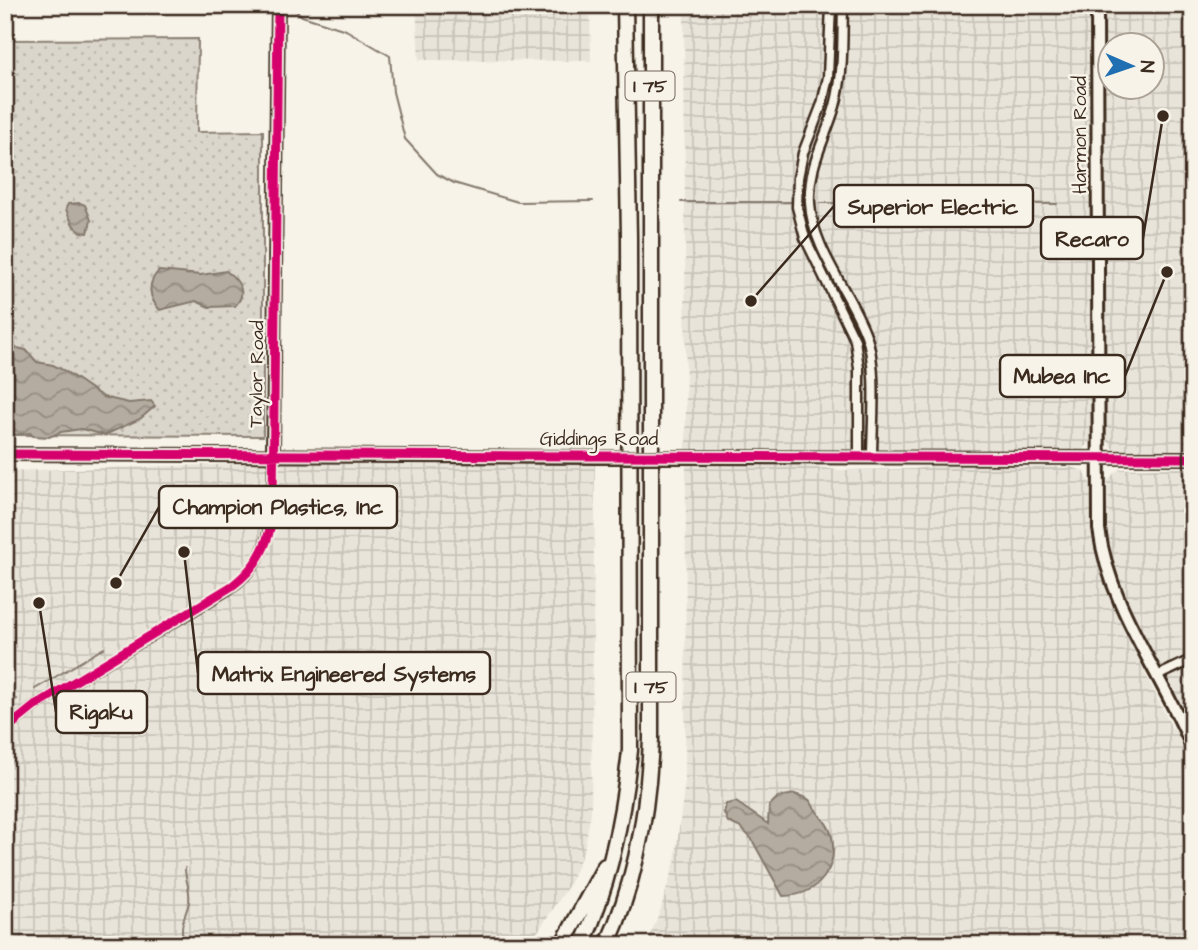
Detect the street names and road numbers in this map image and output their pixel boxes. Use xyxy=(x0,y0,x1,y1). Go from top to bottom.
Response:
road number: I 75 xyxy=(626,72,674,100)
street label: Harmon Road xyxy=(1067,76,1094,194)
street label: Taylor Road xyxy=(243,320,272,428)
street label: Giddings Road xyxy=(540,426,658,454)
road number: I 75 xyxy=(626,672,676,702)

